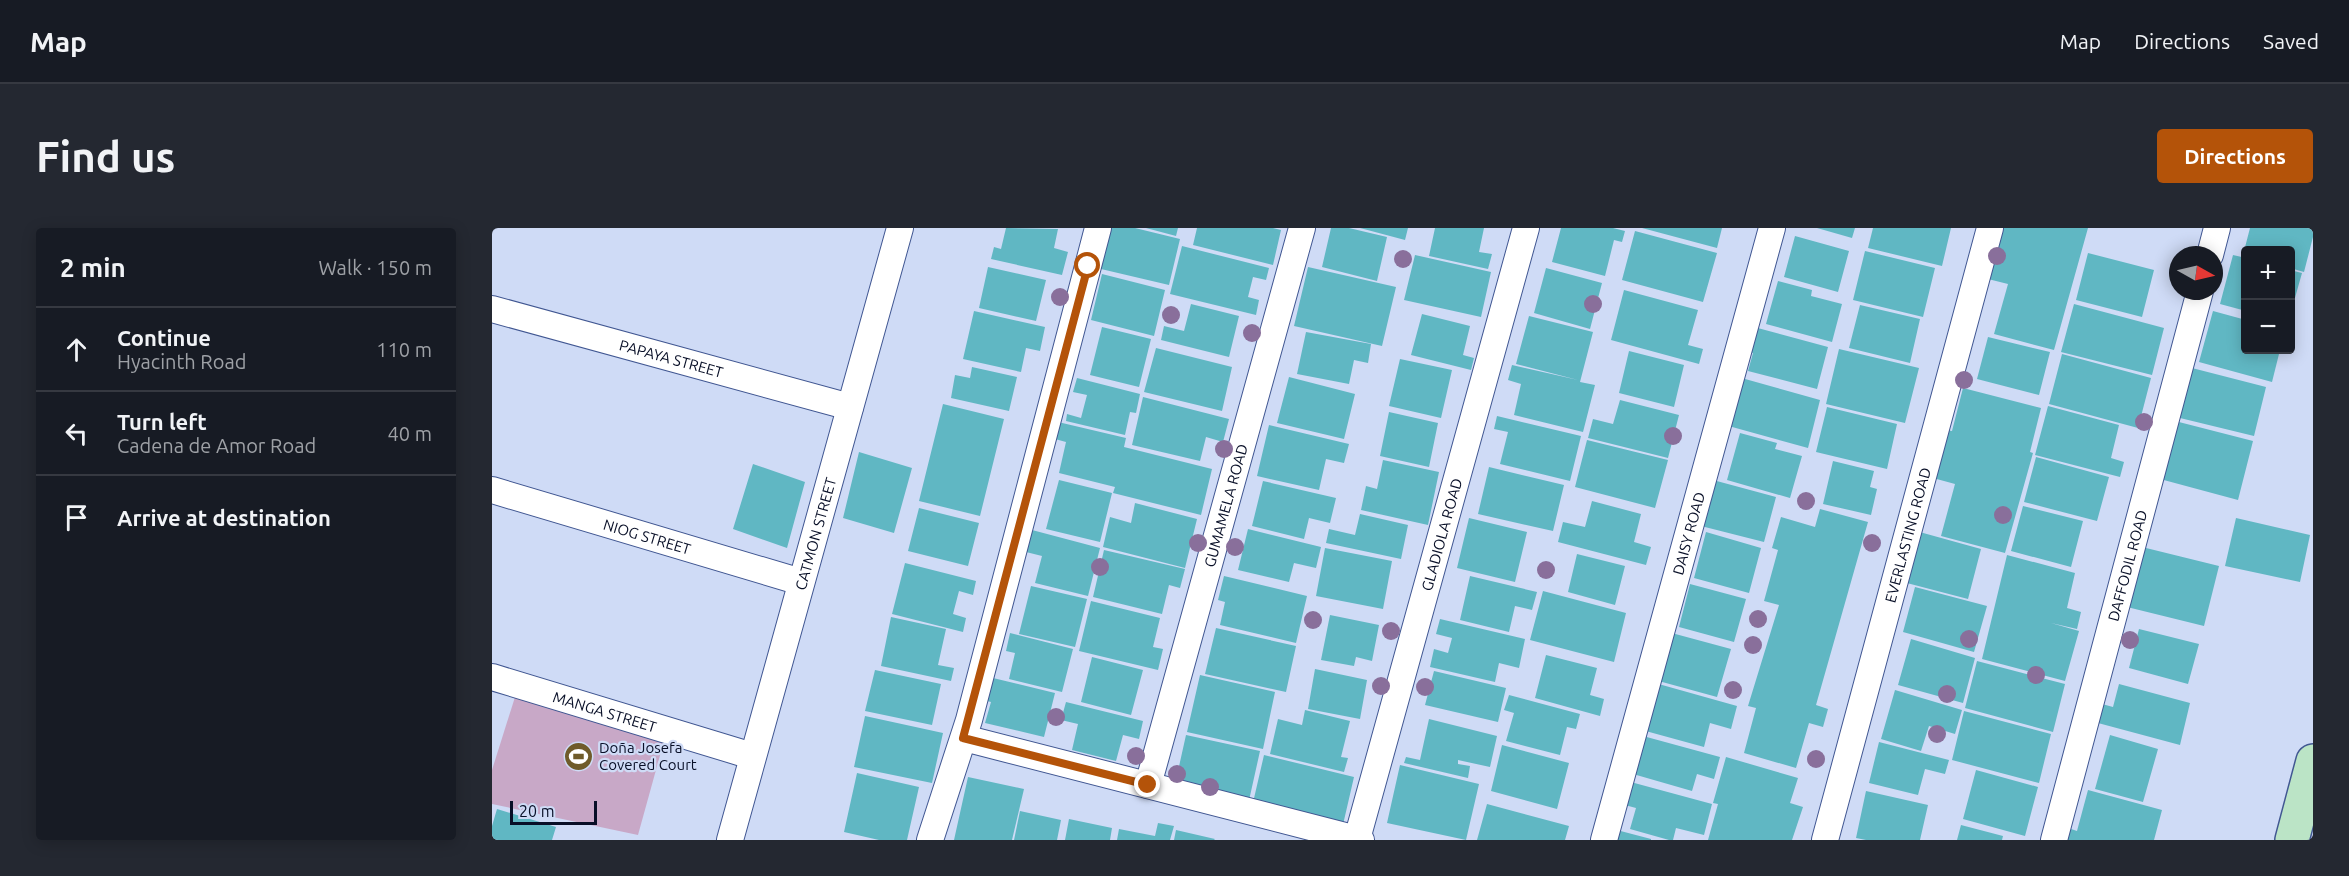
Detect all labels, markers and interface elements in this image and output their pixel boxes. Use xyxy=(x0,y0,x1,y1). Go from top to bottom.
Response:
text: Map xyxy=(30,26,87,57)
text: Map xyxy=(2060,29,2101,53)
text: Directions xyxy=(2134,29,2230,53)
text: Saved xyxy=(2263,29,2319,53)
button: Directions xyxy=(2157,129,2313,183)
text: Find us xyxy=(36,133,175,180)
north arrow xyxy=(2169,246,2223,300)
map controls xyxy=(2241,246,2295,354)
button: + xyxy=(2241,246,2295,300)
route start xyxy=(1074,252,1100,278)
text: 2 min xyxy=(60,253,126,282)
text: Walk · 150 m xyxy=(319,256,432,279)
button: − xyxy=(2241,300,2295,354)
text: Continue xyxy=(117,325,211,350)
icon: ahead xyxy=(60,333,93,366)
street label: PAPAYA STREET xyxy=(618,336,726,381)
text: 110 m xyxy=(376,338,432,361)
text: Hyacinth Road xyxy=(117,350,246,373)
text: Turn left xyxy=(117,409,207,434)
icon: left xyxy=(60,417,93,450)
text: 40 m xyxy=(388,422,432,445)
text: Cadena de Amor Road xyxy=(117,434,316,457)
street label: GUMAMELA ROAD xyxy=(1200,442,1250,569)
street label: EVERLASTING ROAD xyxy=(1881,465,1934,604)
street label: CATMON STREET xyxy=(791,475,839,592)
street label: GLADIOLA ROAD xyxy=(1418,476,1465,593)
street label: DAISY ROAD xyxy=(1669,490,1708,577)
icon: arrive xyxy=(60,501,93,534)
text: Arrive at destination xyxy=(117,505,331,530)
street label: DAFFODIL ROAD xyxy=(2104,508,2150,623)
street label: NIOG STREET xyxy=(602,515,694,557)
street label: MANGA STREET xyxy=(551,688,659,735)
place label: Doña Josefa Covered Court xyxy=(599,739,697,773)
sports icon: Doña Josefa Covered Court xyxy=(562,740,594,772)
route end xyxy=(1134,771,1160,797)
scale bar xyxy=(510,798,597,826)
text: 20 m xyxy=(519,802,555,820)

